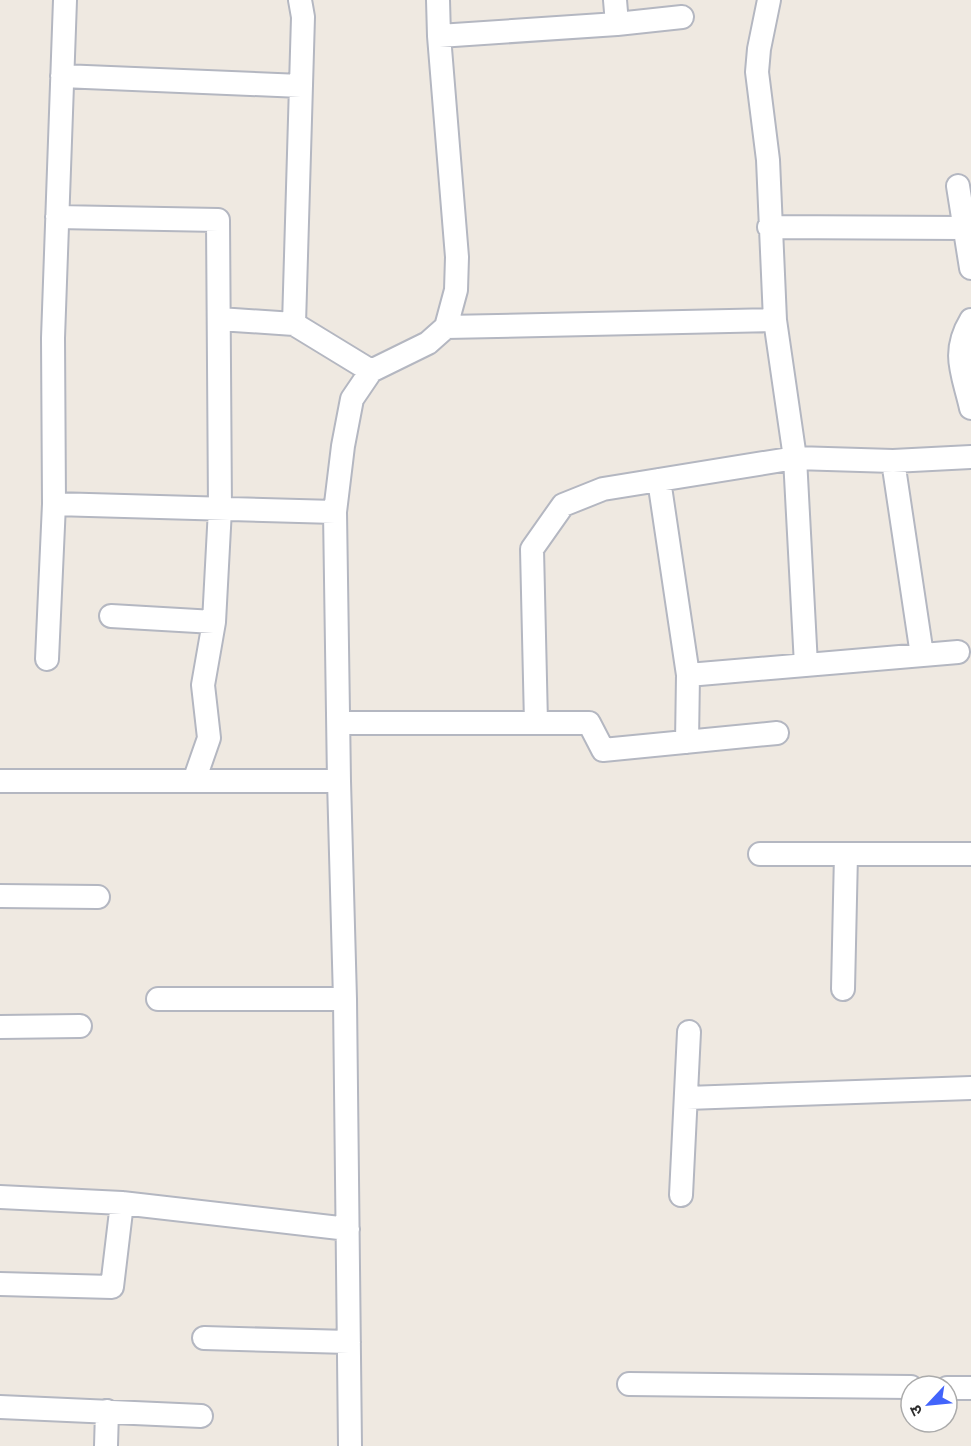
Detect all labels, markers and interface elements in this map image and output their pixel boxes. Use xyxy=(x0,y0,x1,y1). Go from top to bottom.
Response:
north arrow xyxy=(899,1374,959,1434)
text: उ xyxy=(904,1402,926,1419)

